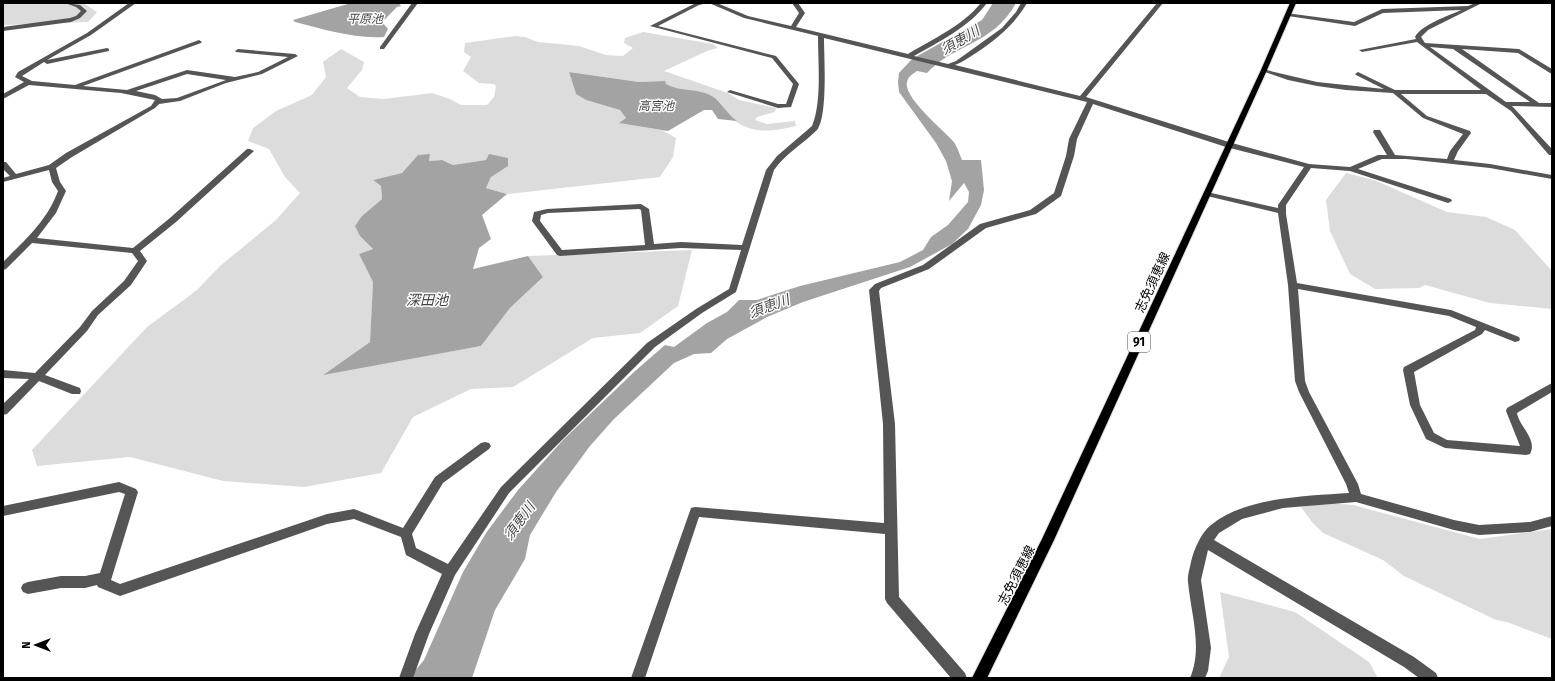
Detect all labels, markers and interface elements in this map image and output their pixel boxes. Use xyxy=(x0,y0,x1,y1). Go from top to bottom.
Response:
water label: 平原池 xyxy=(347,12,384,26)
water label: 須恵川 xyxy=(938,21,984,59)
water label: 高宮池 xyxy=(638,99,675,113)
street label: 志免須恵線 xyxy=(1132,250,1173,315)
water label: 須恵川 xyxy=(747,291,794,322)
water label: 深田池 xyxy=(406,292,450,309)
road number: 91 xyxy=(1128,332,1150,352)
water label: 須恵川 xyxy=(500,498,540,543)
street label: 志免須恵線 xyxy=(995,543,1038,608)
north arrow xyxy=(16,625,56,665)
text: N xyxy=(20,641,33,649)

